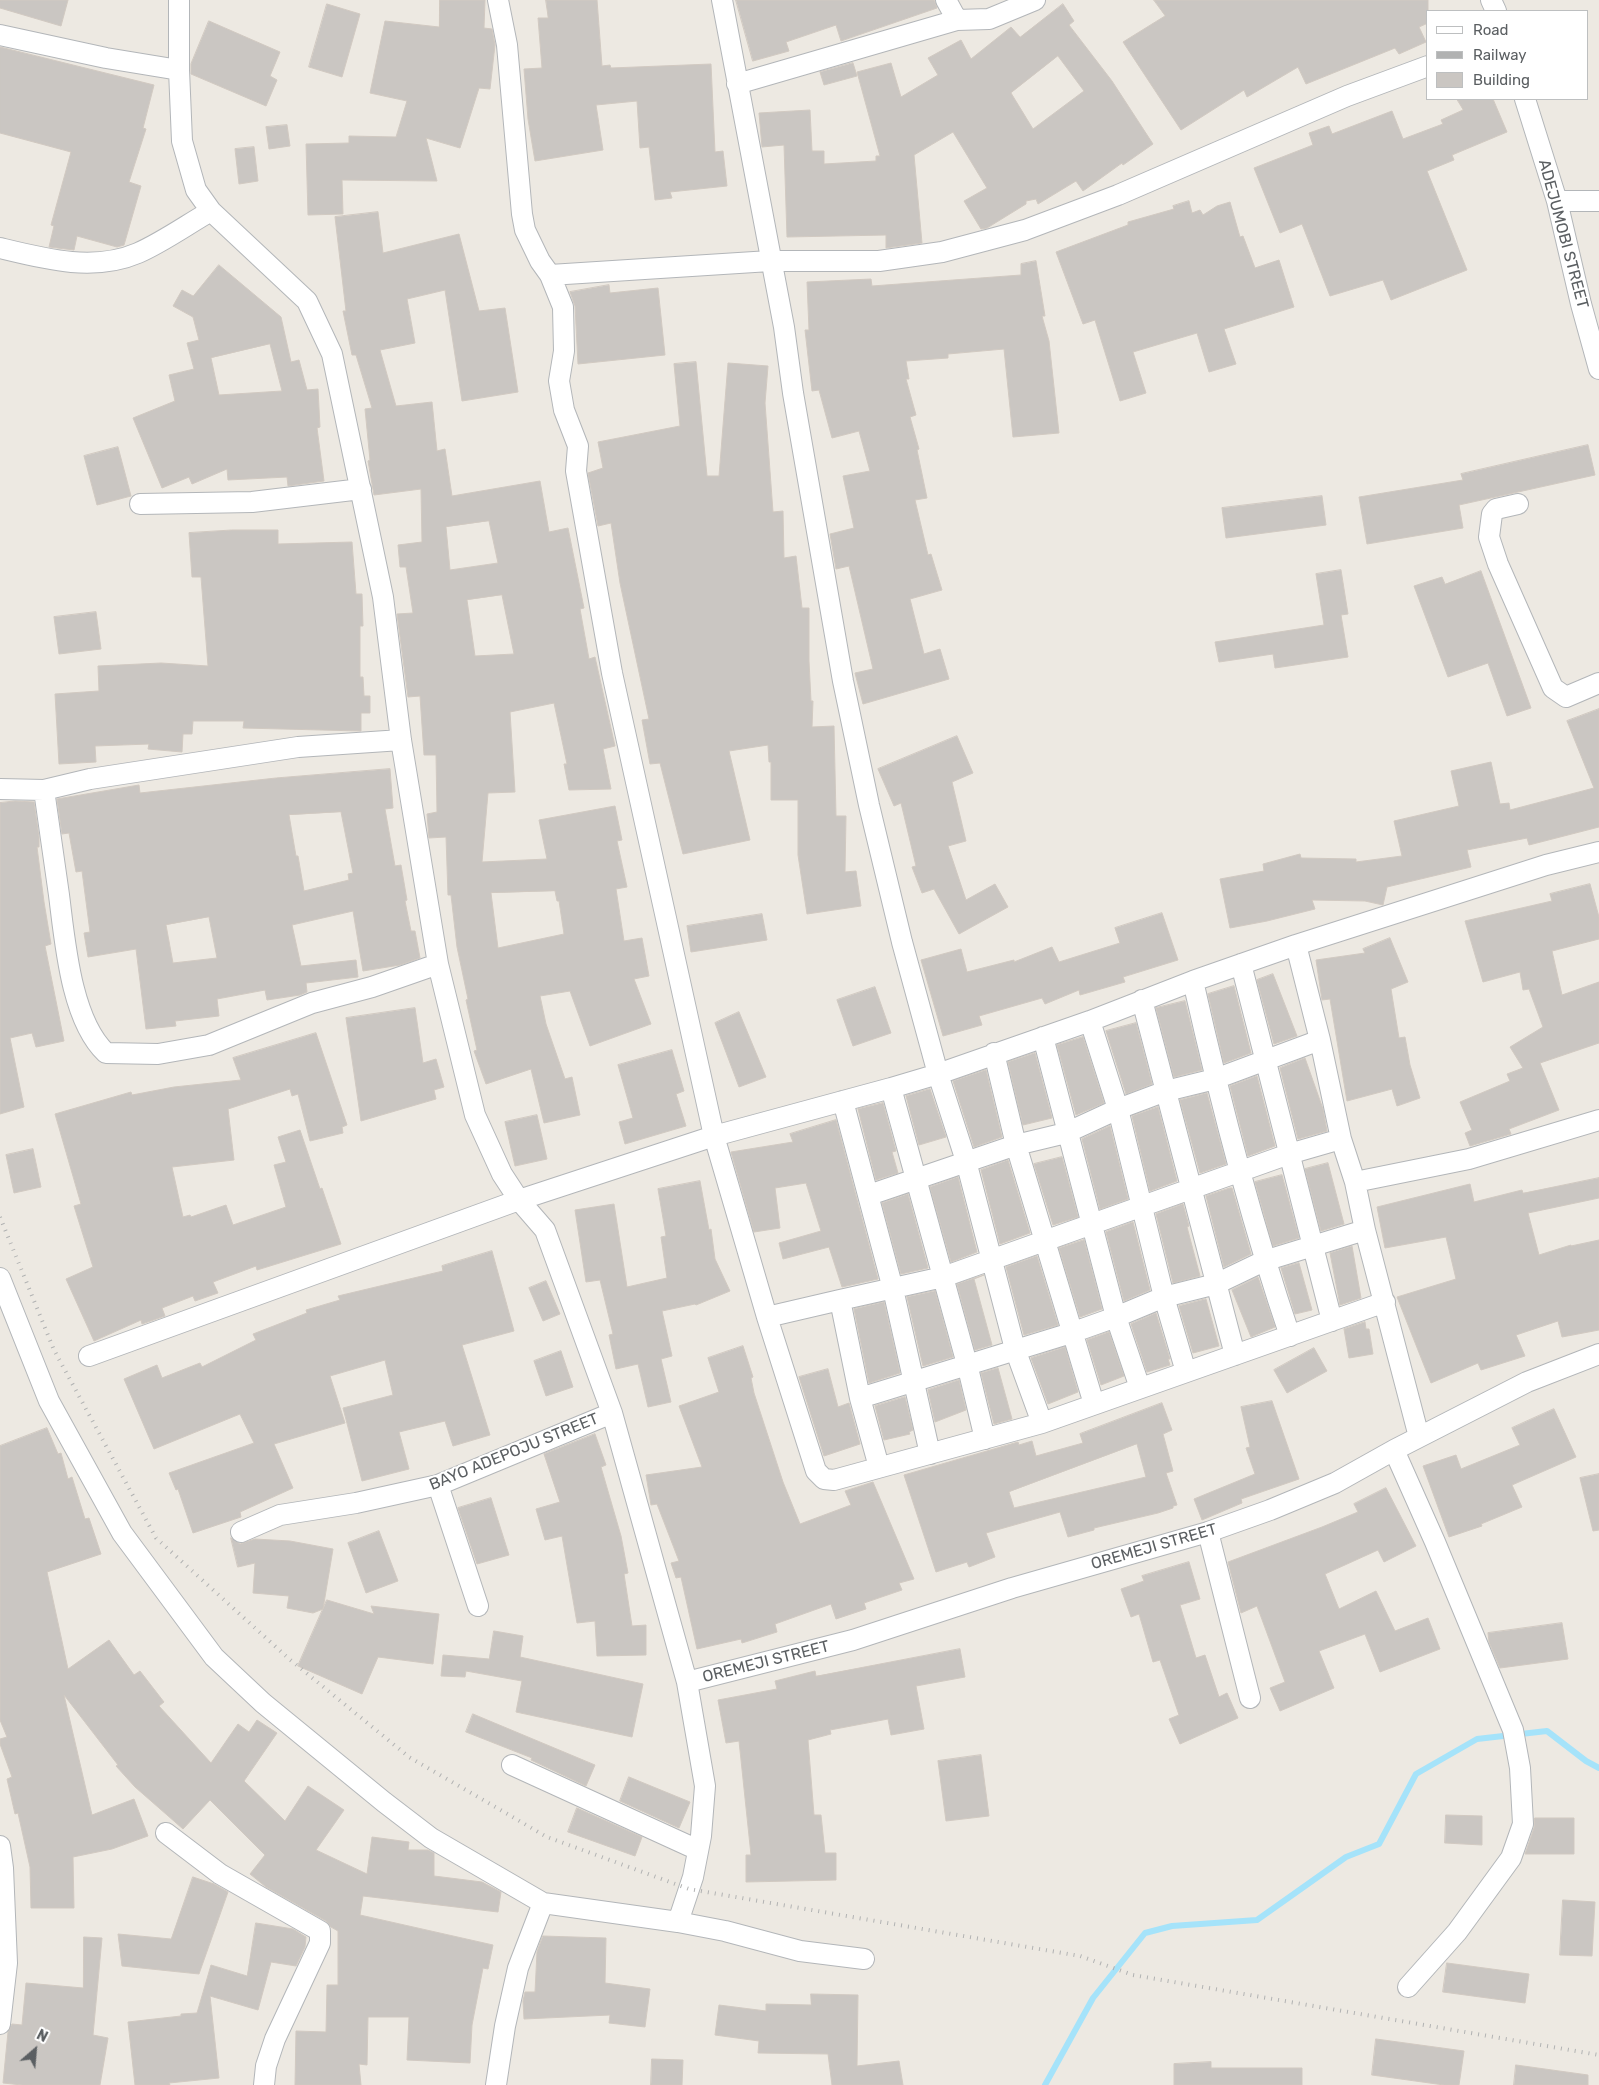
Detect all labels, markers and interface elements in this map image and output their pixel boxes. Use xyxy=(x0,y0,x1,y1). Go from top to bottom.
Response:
legend xyxy=(1426,10,1589,100)
text: Road xyxy=(1473,21,1509,39)
text: Railway xyxy=(1473,46,1527,64)
text: Building xyxy=(1473,71,1530,89)
street label: ADEJUMOBI STREET xyxy=(1534,157,1592,311)
street label: BAYO ADEPOJU STREET xyxy=(427,1409,601,1495)
street label: OREMEJI STREET xyxy=(1089,1520,1219,1574)
street label: OREMEJI STREET xyxy=(701,1637,831,1687)
north arrow xyxy=(10,2025,60,2075)
text: N xyxy=(34,2026,50,2046)

